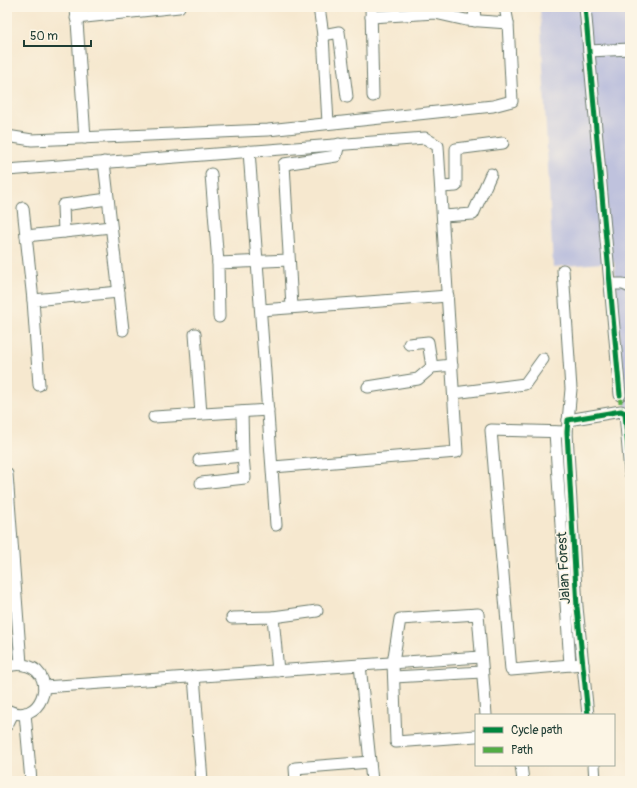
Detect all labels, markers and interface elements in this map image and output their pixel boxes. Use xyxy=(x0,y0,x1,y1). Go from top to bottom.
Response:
scale bar xyxy=(24,22,91,48)
text: 50 m xyxy=(30,29,58,44)
street label: Jalan Forest xyxy=(553,531,574,605)
legend xyxy=(475,714,615,766)
text: Cycle path xyxy=(511,723,563,738)
text: Path xyxy=(511,743,533,758)

